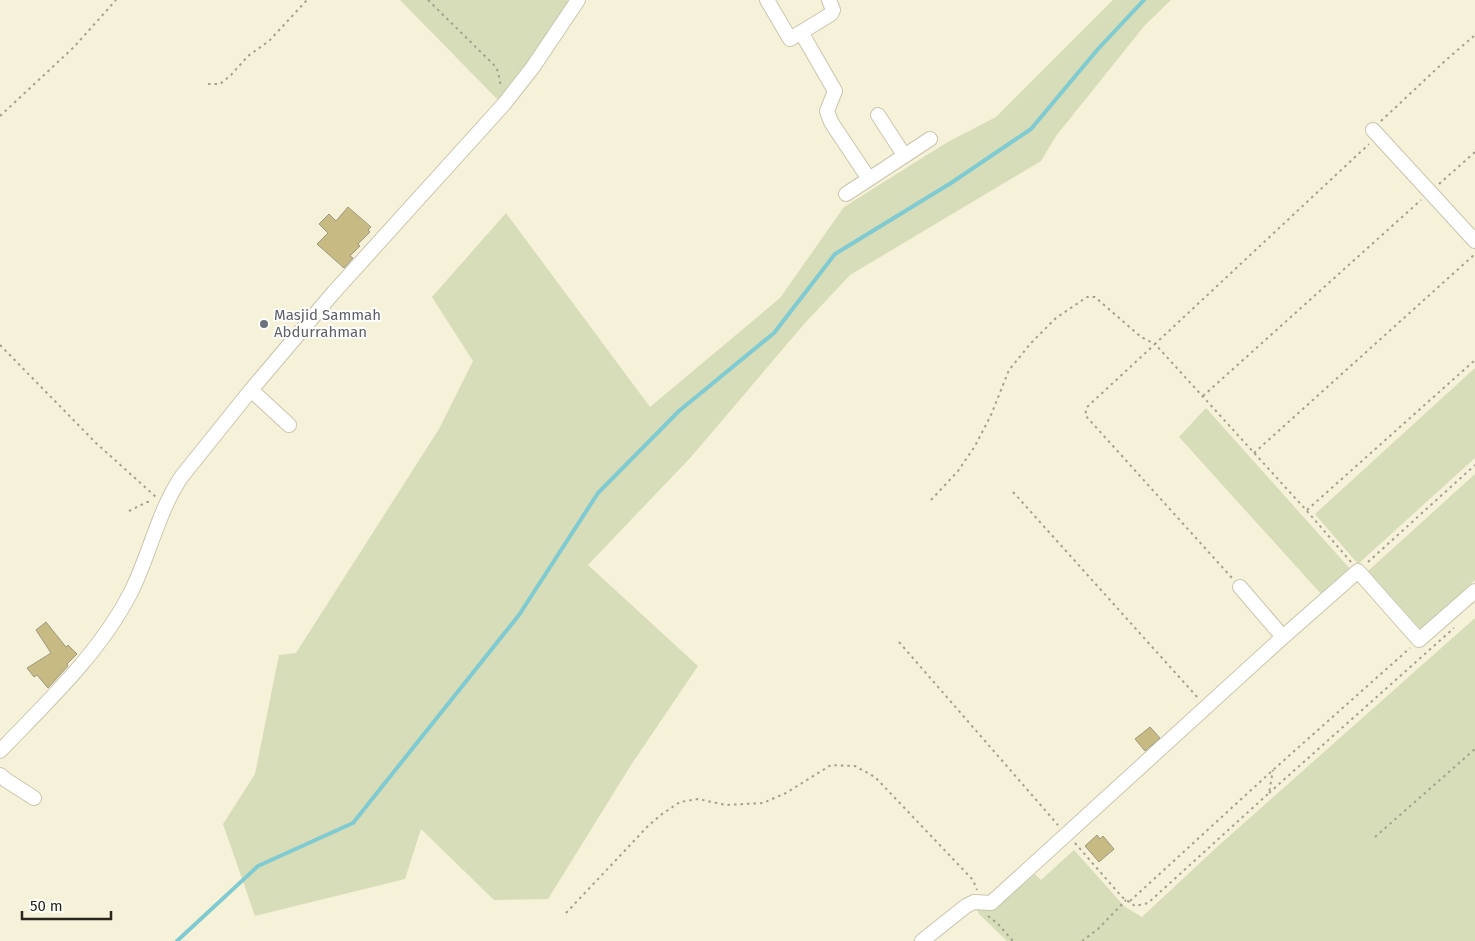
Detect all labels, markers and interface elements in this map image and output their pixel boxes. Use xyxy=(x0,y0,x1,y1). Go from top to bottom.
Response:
place label: Masjid Sammah Abdurrahman xyxy=(274,306,381,341)
marker: Masjid Sammah Abdurrahman xyxy=(258,318,270,330)
scale bar xyxy=(22,888,111,920)
text: 50 m xyxy=(30,897,63,915)

